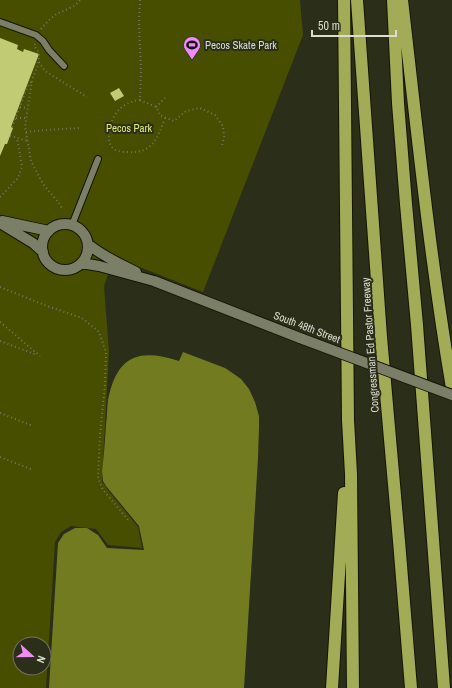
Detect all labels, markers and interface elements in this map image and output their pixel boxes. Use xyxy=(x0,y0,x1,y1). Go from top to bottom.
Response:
scale bar xyxy=(312,12,396,38)
text: 50 m xyxy=(318,18,340,34)
sports icon: Pecos Skate Park xyxy=(182,35,202,60)
place label: Pecos Skate Park xyxy=(205,38,277,52)
park label: Pecos Park xyxy=(106,121,153,135)
street label: Congressman Ed Pastor Freeway xyxy=(358,277,382,413)
street label: South 48th Street xyxy=(272,308,343,346)
north arrow xyxy=(12,636,52,676)
text: N xyxy=(34,654,49,665)

